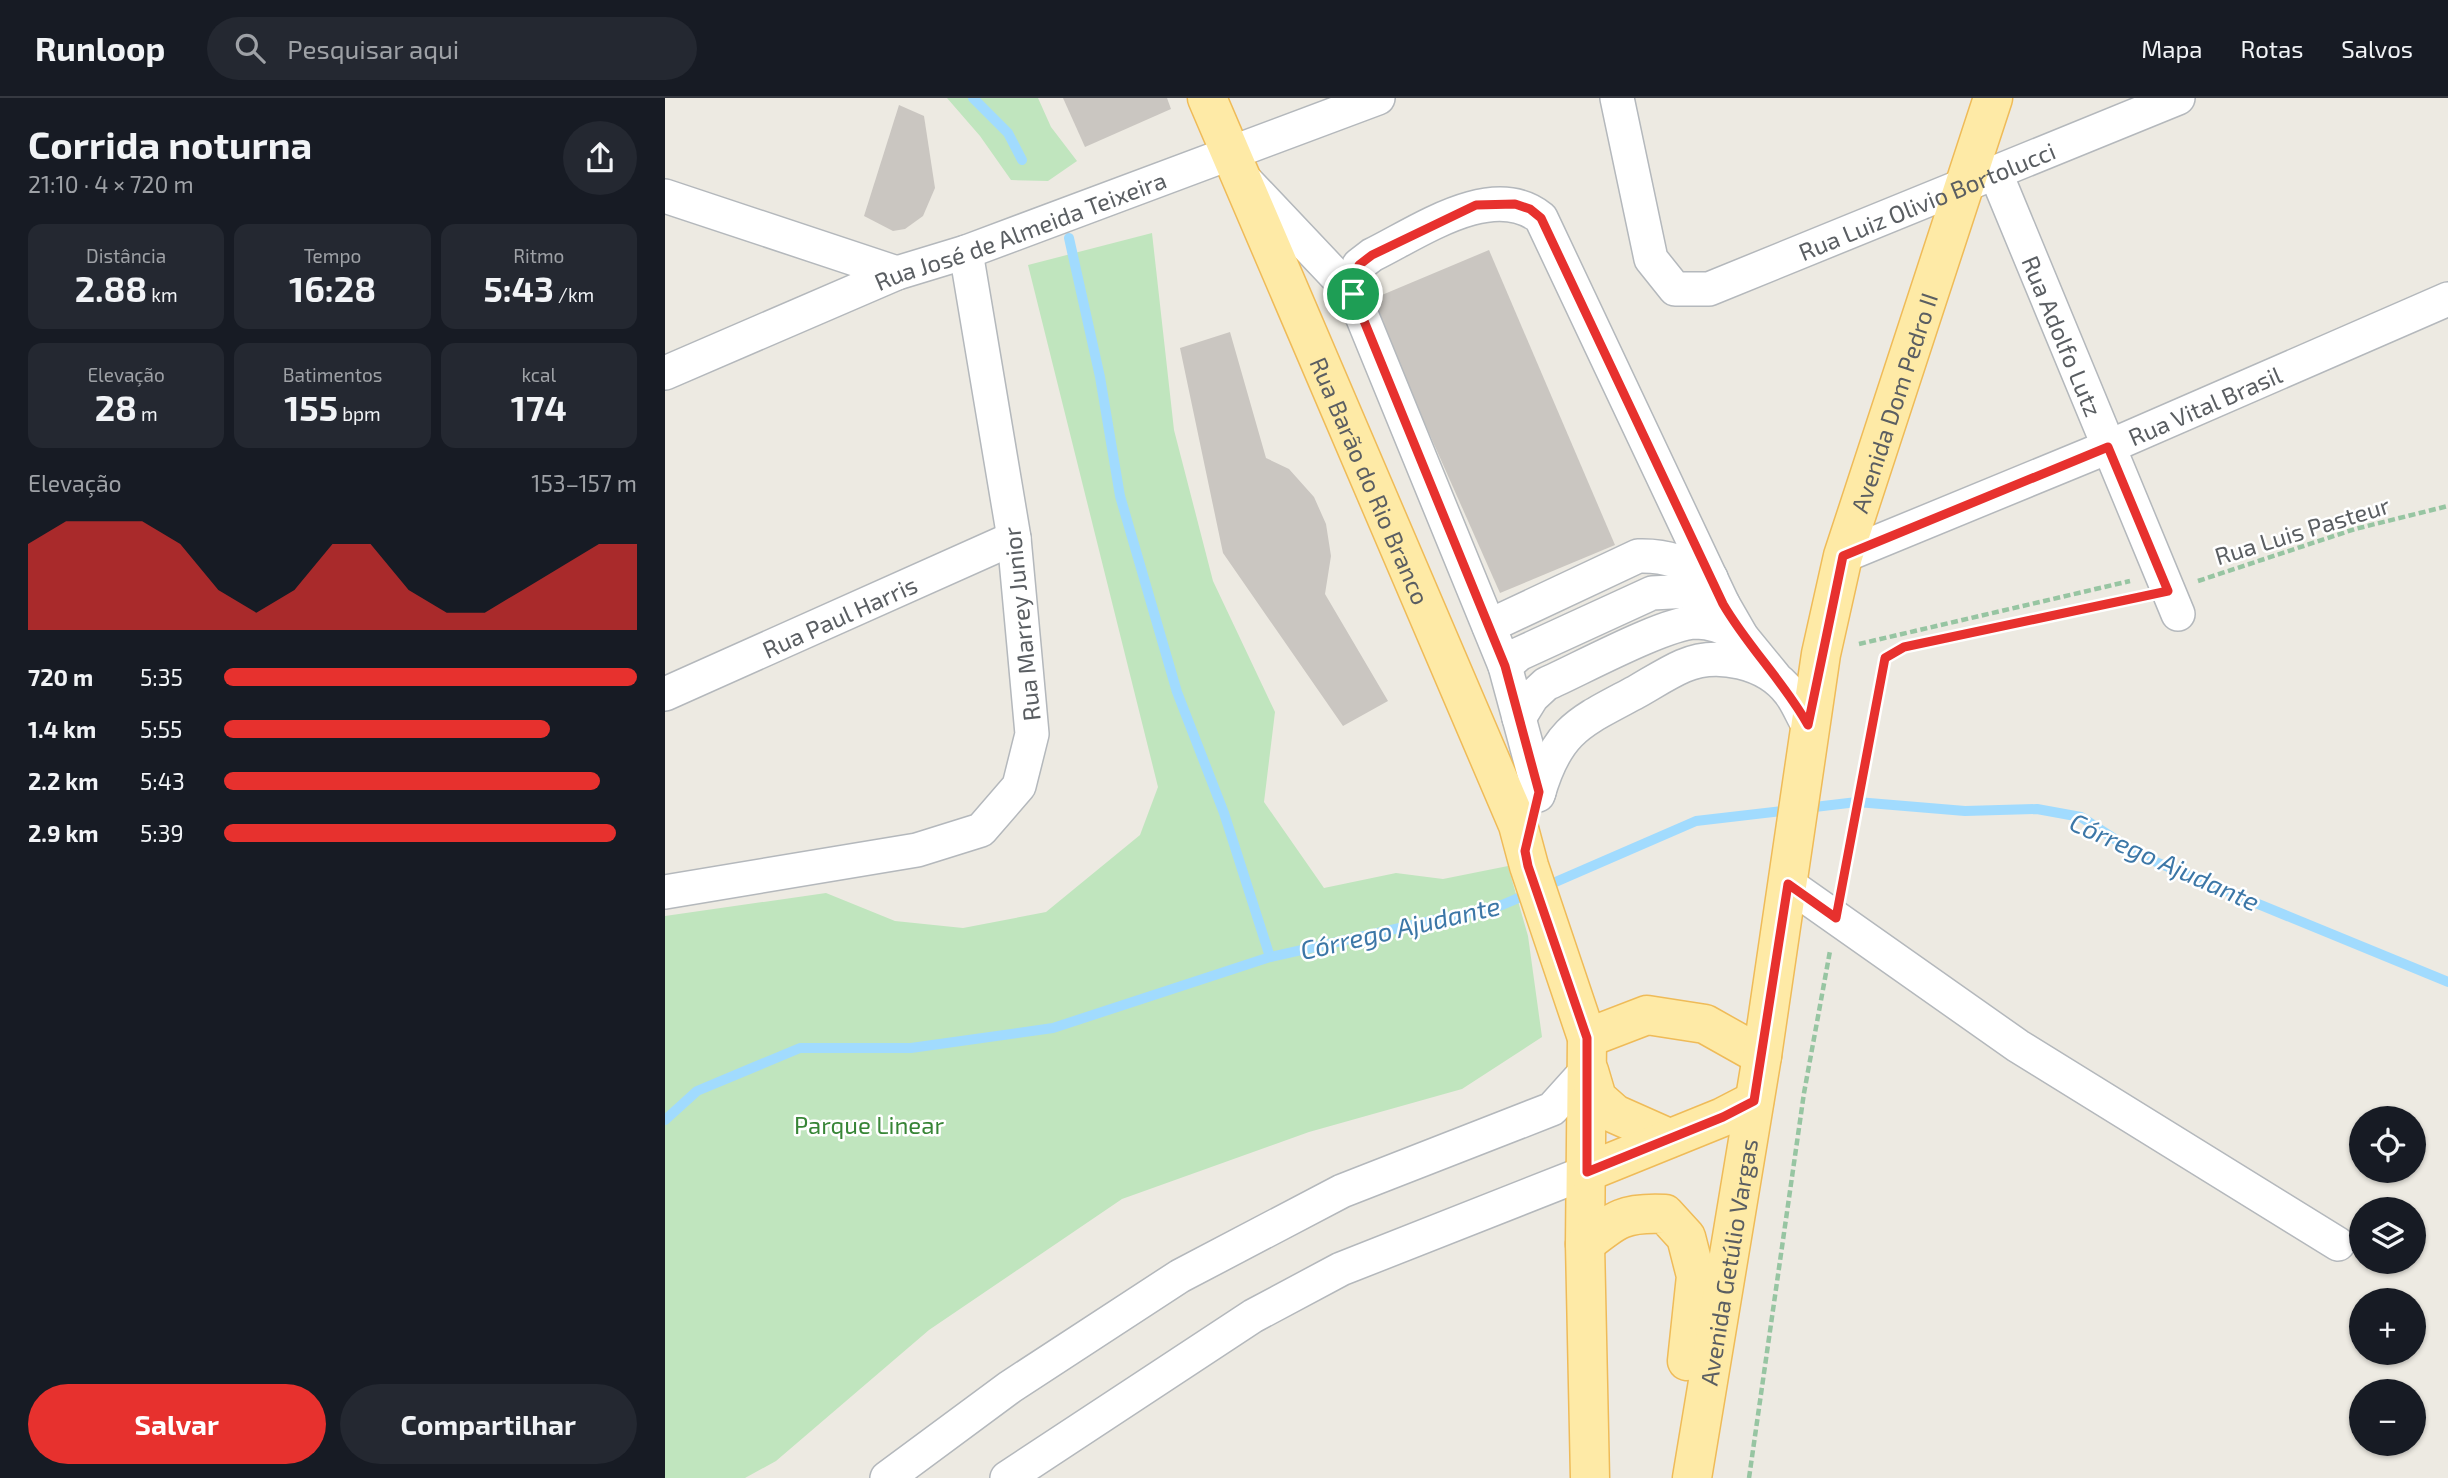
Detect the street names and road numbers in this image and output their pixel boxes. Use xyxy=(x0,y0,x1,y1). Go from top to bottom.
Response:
street label: Rua Luiz Olivio Bortolucci xyxy=(1794,135,2059,266)
street label: Rua José de Almeida Teixeira xyxy=(869,164,1170,296)
street label: Rua Adolfo Lutz xyxy=(2017,251,2109,420)
street label: Avenida Dom Pedro II xyxy=(1844,289,1943,516)
street label: Rua Barão do Rio Branco xyxy=(1305,352,1436,609)
street label: Rua Vital Brasil xyxy=(2124,359,2286,451)
street label: Rua Luis Pasteur xyxy=(2211,490,2393,570)
street label: Rua Marrey Junior xyxy=(996,525,1046,723)
street label: Rua Paul Harris xyxy=(757,569,921,663)
street label: Avenida Getúlio Vargas xyxy=(1693,1136,1763,1388)

